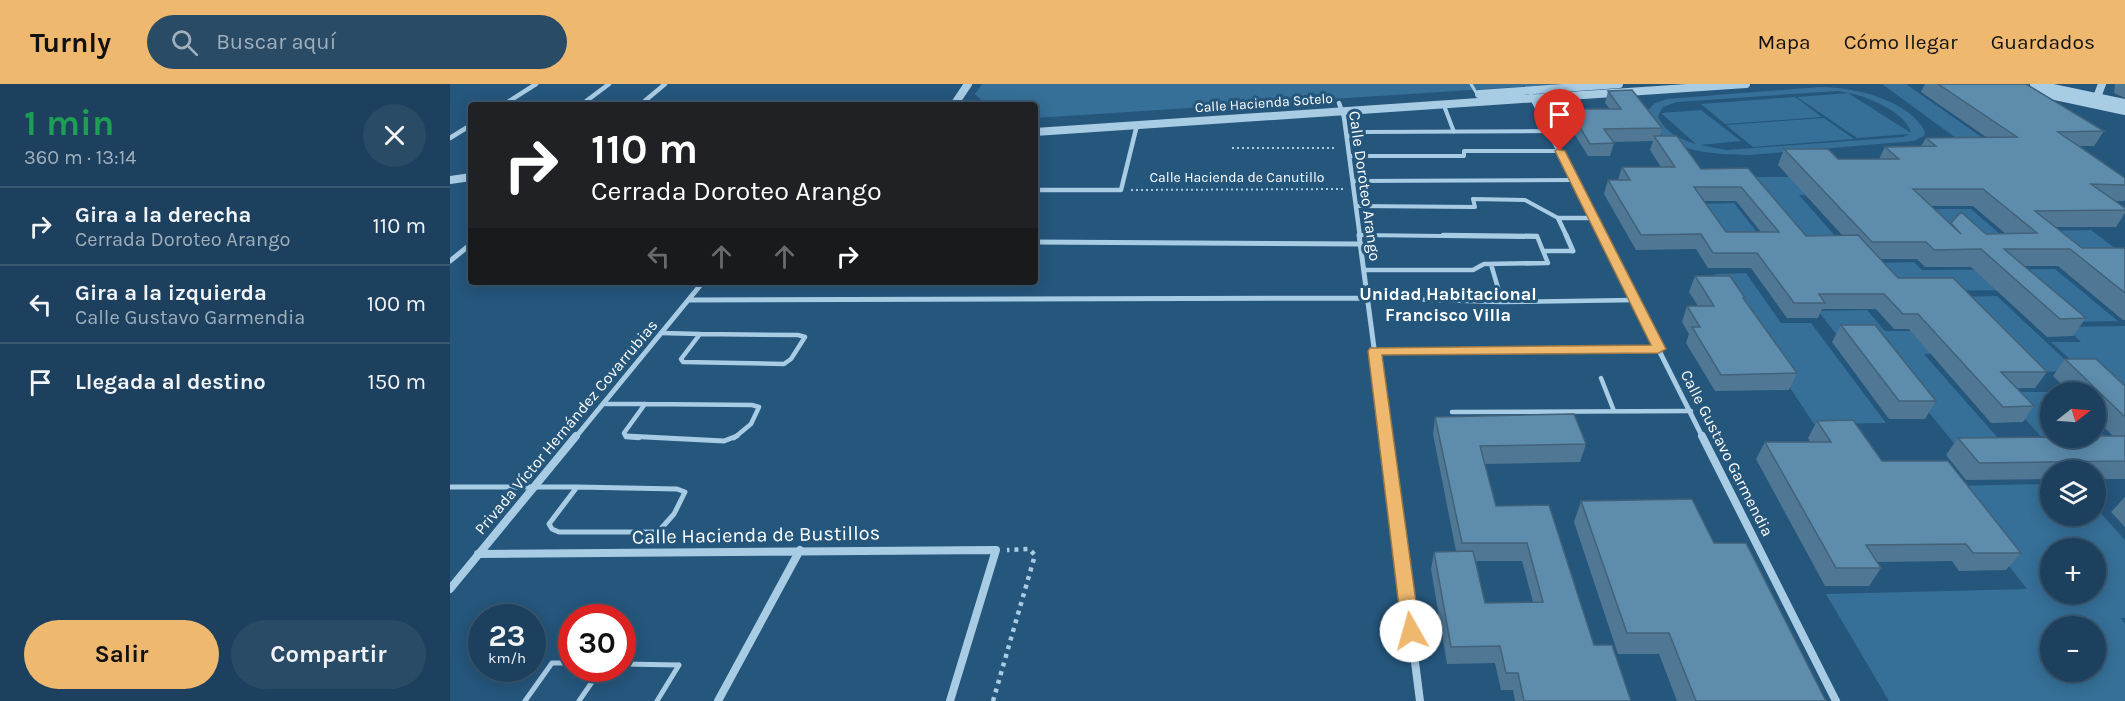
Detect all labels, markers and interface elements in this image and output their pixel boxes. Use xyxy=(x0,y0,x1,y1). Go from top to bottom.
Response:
search box xyxy=(147,15,567,69)
text: Turnly xyxy=(30,26,111,59)
icon: search xyxy=(168,26,201,59)
text: Buscar aquí xyxy=(216,29,336,55)
text: Mapa xyxy=(1757,30,1811,54)
text: Cómo llegar xyxy=(1844,30,1958,54)
text: Guardados xyxy=(1991,30,2095,54)
pin xyxy=(1534,89,1585,151)
street label: Calle Hacienda Sotelo xyxy=(1194,90,1334,116)
icon: arrive xyxy=(1543,98,1576,131)
text: 1 min xyxy=(24,102,114,144)
button: close xyxy=(363,104,426,167)
street label: Calle Doroteo Arango xyxy=(1345,110,1385,262)
text: 110 m xyxy=(591,124,698,174)
icon: right xyxy=(492,126,570,204)
text: 360 m · 13:14 xyxy=(24,146,136,169)
street label: Calle Hacienda de Canutillo xyxy=(1149,169,1325,186)
text: Cerrada Doroteo Arango xyxy=(591,175,882,207)
text: Gira a la derecha xyxy=(75,202,251,228)
icon: right xyxy=(24,210,57,243)
text: 110 m xyxy=(373,213,426,239)
text: Cerrada Doroteo Arango xyxy=(75,228,290,251)
icon: left xyxy=(642,240,675,273)
icon: ahead xyxy=(705,240,738,273)
icon: ahead xyxy=(768,240,801,273)
icon: right xyxy=(831,240,864,273)
text: Gira a la izquierda xyxy=(75,280,267,306)
district label: Unidad Habitacional Francisco Villa xyxy=(1359,283,1537,326)
icon: left xyxy=(24,288,57,321)
text: 100 m xyxy=(367,291,426,317)
text: Calle Gustavo Garmendia xyxy=(75,306,305,329)
street label: Privada Víctor Hernández Covarrubias xyxy=(470,316,662,538)
icon: arrive xyxy=(24,366,57,399)
street label: Calle Gustavo Garmendia xyxy=(1677,367,1777,539)
text: Llegada al destino xyxy=(75,369,266,395)
text: 150 m xyxy=(367,369,426,395)
north arrow xyxy=(2040,382,2106,448)
map controls xyxy=(2040,382,2106,682)
button: layers xyxy=(2040,460,2106,526)
street label: Calle Hacienda de Bustillos xyxy=(632,521,880,549)
button: + xyxy=(2040,538,2106,604)
position arrow xyxy=(1379,599,1443,663)
speed limit sign: 30 xyxy=(558,604,636,682)
button: − xyxy=(2040,616,2106,682)
text: 23 xyxy=(489,618,525,654)
button: Salir xyxy=(24,620,219,689)
button: Compartir xyxy=(231,620,426,689)
text: km/h xyxy=(488,649,526,667)

